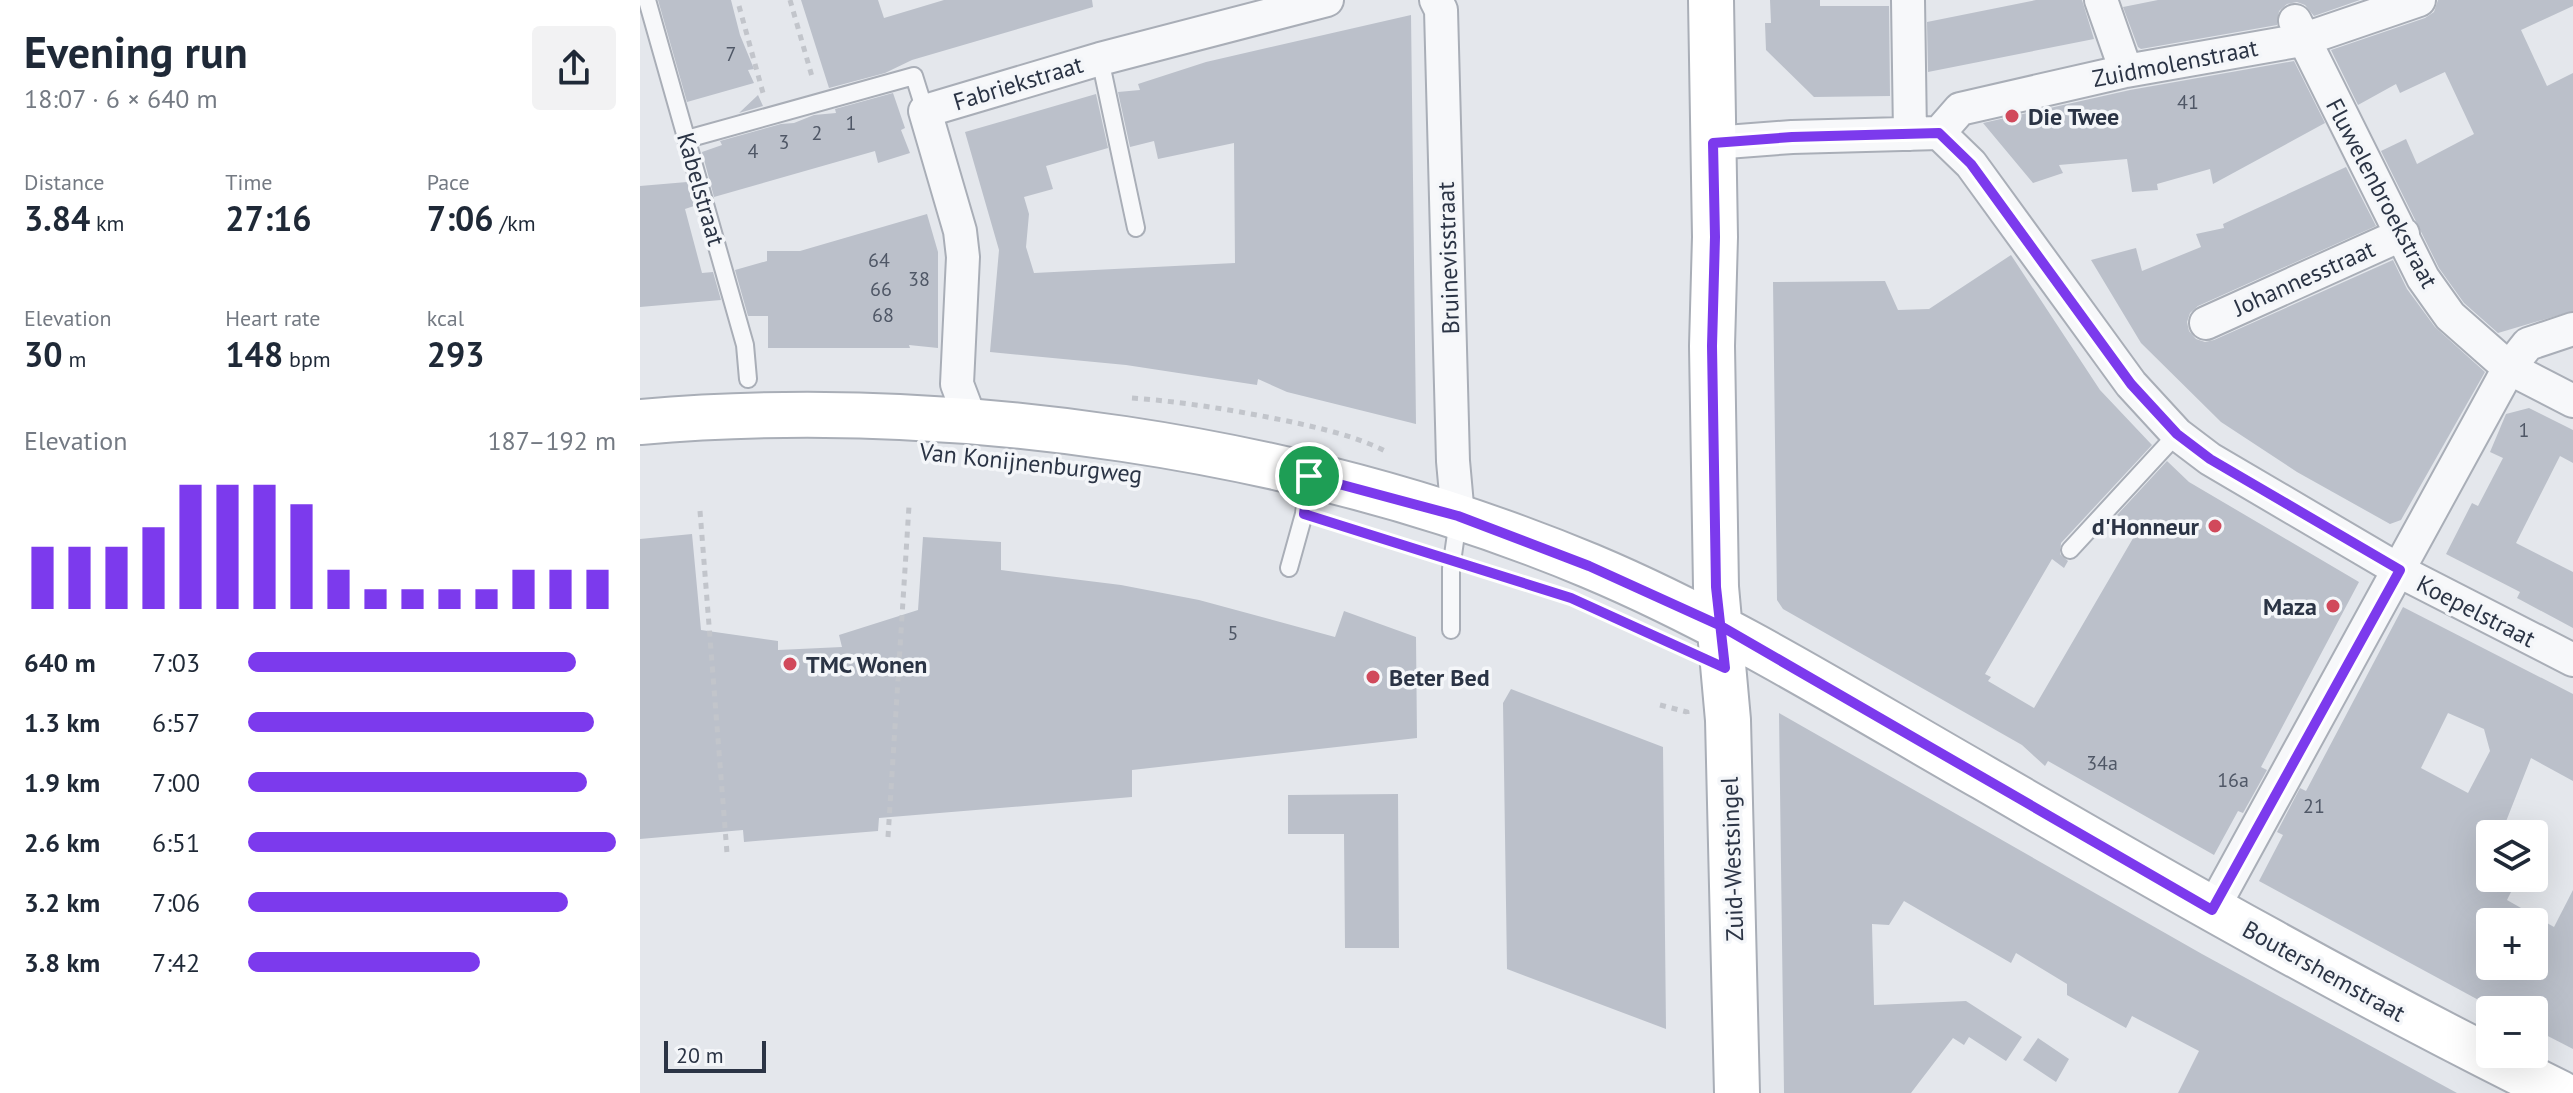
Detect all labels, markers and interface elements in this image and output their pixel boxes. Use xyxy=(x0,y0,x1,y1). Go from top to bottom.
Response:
text: Evening run xyxy=(24,23,248,80)
button: share xyxy=(532,26,616,110)
street label: Zuidmolenstraat xyxy=(2090,32,2260,94)
house number: 7 xyxy=(726,41,736,67)
street label: Fabriekstraat xyxy=(949,49,1087,117)
text: 18:07 · 6 × 640 m xyxy=(24,82,218,115)
house number: 41 xyxy=(2177,89,2199,115)
street label: Fluwelenbroekstraat xyxy=(2319,93,2445,293)
place label: Die Twee xyxy=(2028,101,2119,132)
marker: Die Twee xyxy=(2003,107,2021,125)
house number: 1 xyxy=(846,110,856,136)
house number: 2 xyxy=(812,120,822,146)
street label: Kabelstraat xyxy=(670,129,732,249)
house number: 3 xyxy=(779,129,789,155)
house number: 4 xyxy=(748,138,759,164)
text: Distance xyxy=(24,168,105,196)
text: Time xyxy=(225,168,272,196)
text: Pace xyxy=(427,168,470,196)
street label: Bruinevisstraat xyxy=(1430,181,1466,335)
text: 3.84 xyxy=(24,196,90,240)
text: 27:16 xyxy=(225,196,312,240)
text: 7:06 xyxy=(427,196,494,240)
text: km xyxy=(90,209,124,237)
text: /km xyxy=(494,209,536,237)
street label: Johannesstraat xyxy=(2227,233,2380,323)
house number: 64 xyxy=(868,247,890,273)
house number: 38 xyxy=(908,266,930,292)
house number: 66 xyxy=(870,276,892,302)
house number: 68 xyxy=(872,302,894,328)
text: Elevation xyxy=(24,304,112,332)
text: Heart rate xyxy=(225,304,320,332)
text: kcal xyxy=(427,304,464,332)
text: 30 xyxy=(24,332,63,376)
text: 148 xyxy=(225,332,283,376)
text: 293 xyxy=(427,332,485,376)
text: m xyxy=(63,345,86,373)
text: bpm xyxy=(283,345,331,373)
house number: 1 xyxy=(2519,417,2529,443)
text: Elevation xyxy=(24,424,128,457)
text: 187–192 m xyxy=(487,424,616,457)
street label: Van Konijnenburgweg xyxy=(917,436,1144,490)
pin xyxy=(1275,442,1343,510)
icon: arrive xyxy=(1287,454,1331,498)
place label: d'Honneur xyxy=(2092,511,2200,542)
marker: d'Honneur xyxy=(2206,517,2224,535)
street label: Koepelstraat xyxy=(2411,568,2541,654)
place label: Maza xyxy=(2263,591,2317,622)
marker: Maza xyxy=(2324,597,2342,615)
house number: 5 xyxy=(1228,620,1238,646)
text: 640 m xyxy=(24,646,96,679)
text: 7:03 xyxy=(152,646,200,679)
place label: TMC Wonen xyxy=(806,649,927,680)
marker: TMC Wonen xyxy=(781,655,799,673)
place label: Beter Bed xyxy=(1389,662,1490,693)
marker: Beter Bed xyxy=(1364,668,1382,686)
text: 1.3 km xyxy=(24,706,100,739)
text: 6:57 xyxy=(152,706,200,739)
house number: 34a xyxy=(2086,750,2118,776)
text: 1.9 km xyxy=(24,766,100,799)
text: 7:00 xyxy=(152,766,200,799)
house number: 16a xyxy=(2217,767,2249,793)
street label: Zuid-Westsingel xyxy=(1714,776,1750,942)
house number: 21 xyxy=(2303,793,2325,819)
map controls xyxy=(2476,820,2548,1068)
button: layers xyxy=(2476,820,2548,892)
text: 2.6 km xyxy=(24,826,100,859)
text: 6:51 xyxy=(152,826,200,859)
text: 3.2 km xyxy=(24,886,100,919)
text: 7:06 xyxy=(152,886,200,919)
button: + xyxy=(2476,908,2548,980)
street label: Boutershemstraat xyxy=(2237,913,2411,1029)
text: 3.8 km xyxy=(24,946,100,979)
text: 7:42 xyxy=(152,946,200,979)
button: − xyxy=(2476,996,2548,1068)
scale bar xyxy=(664,1037,766,1073)
text: 20 m xyxy=(676,1041,724,1069)

